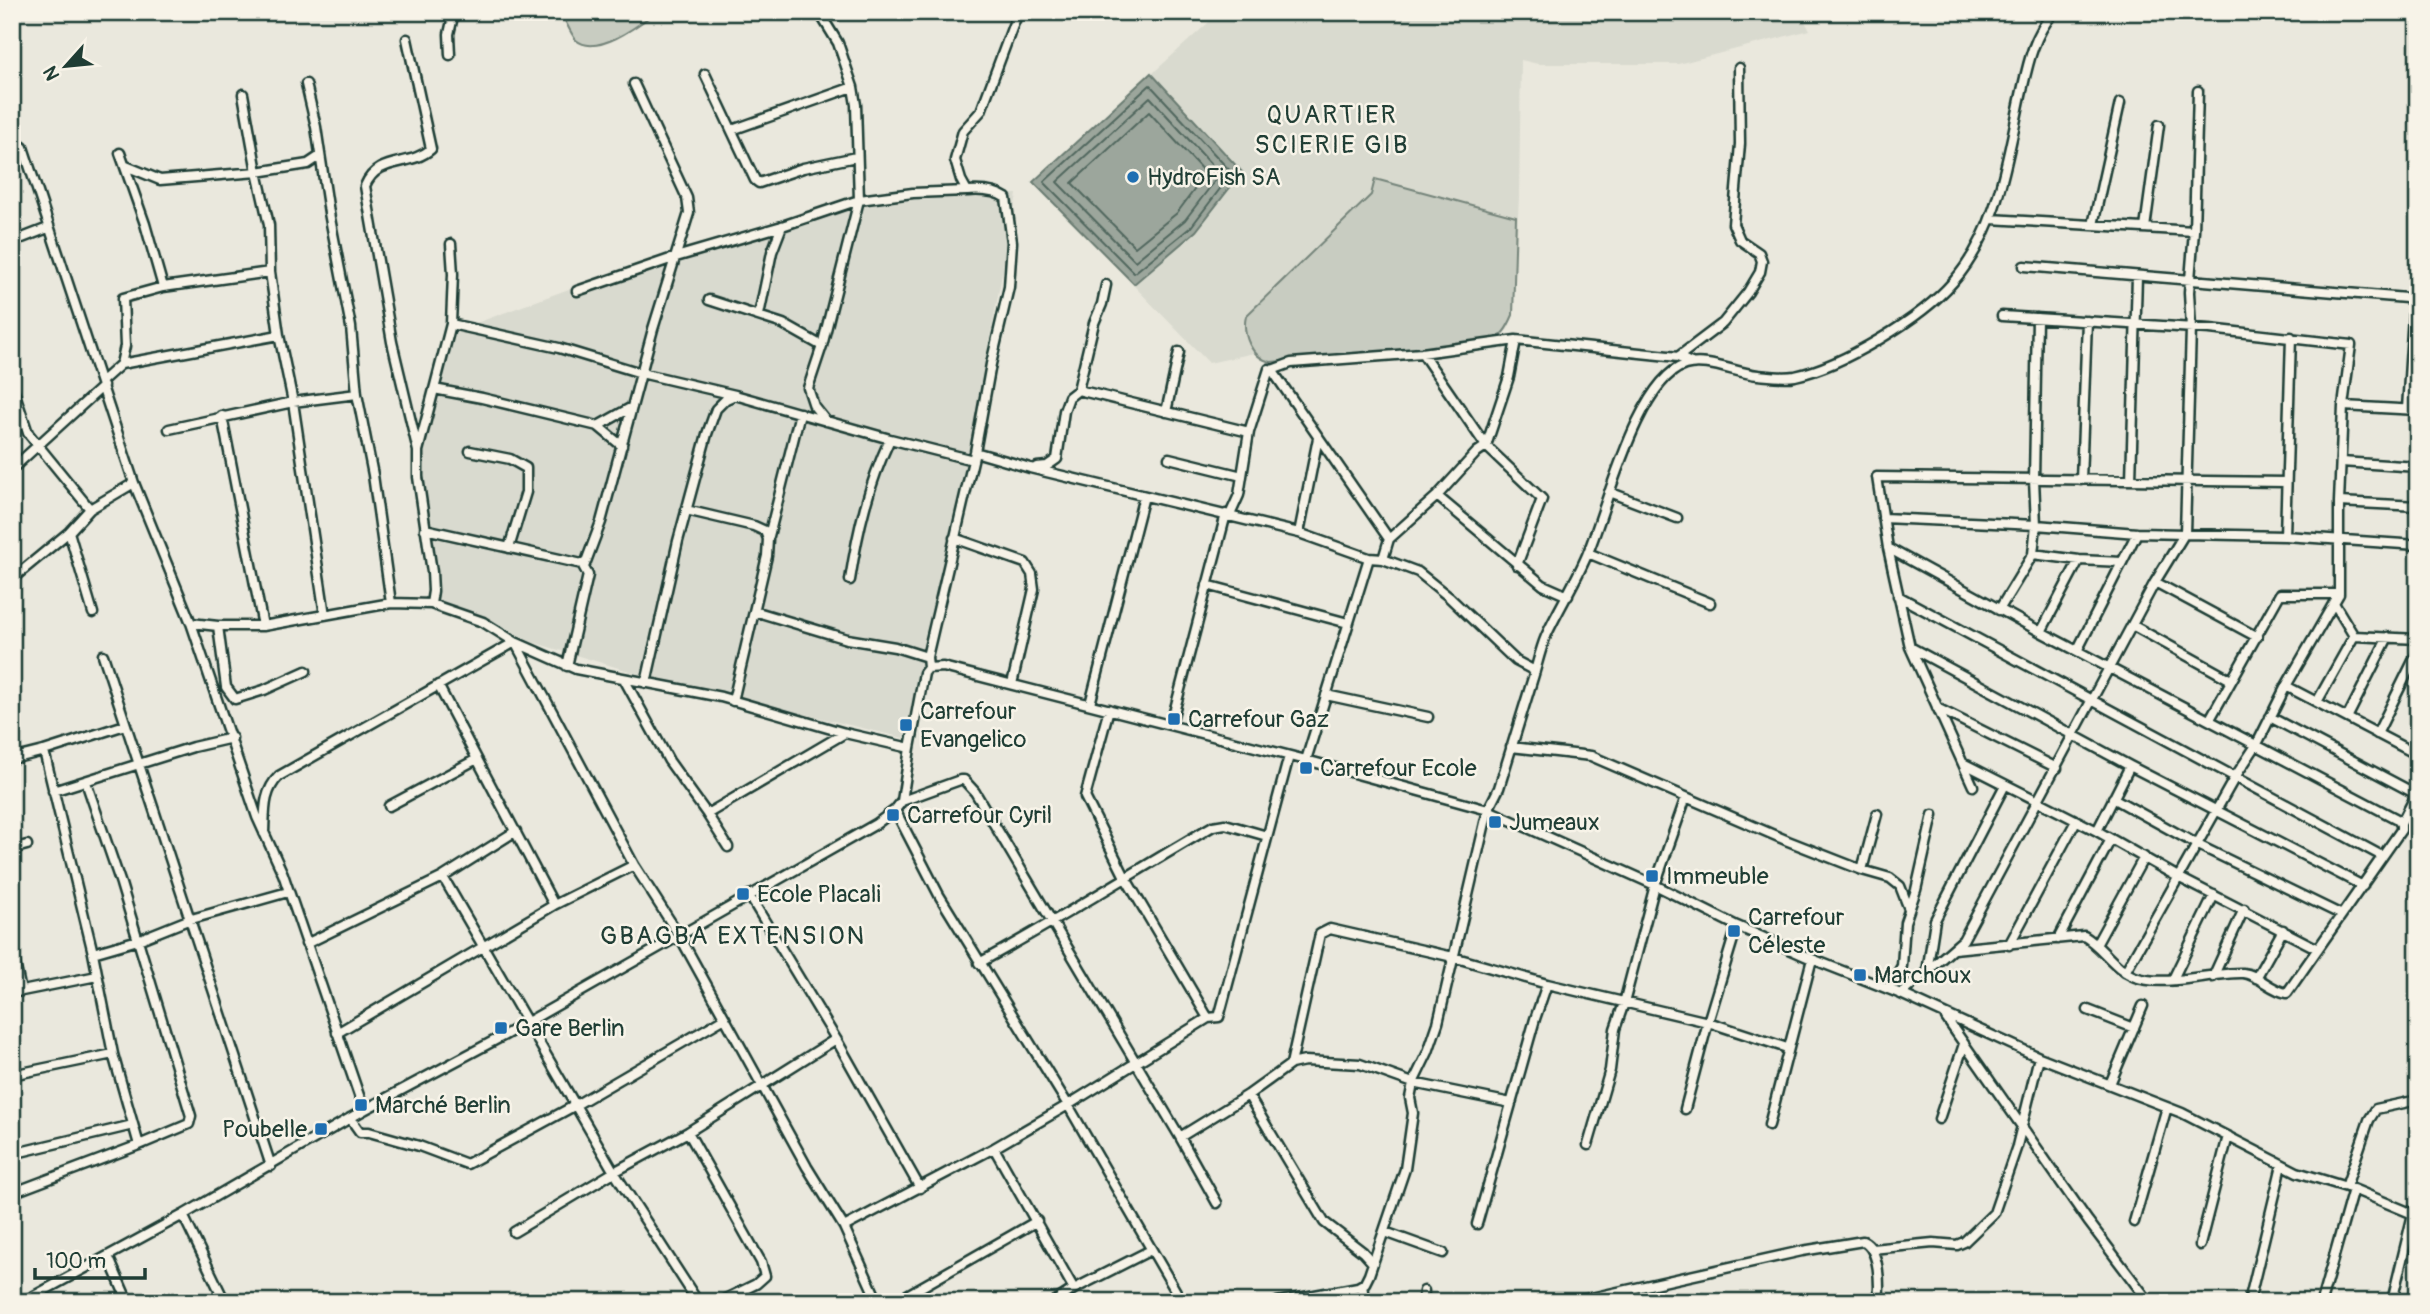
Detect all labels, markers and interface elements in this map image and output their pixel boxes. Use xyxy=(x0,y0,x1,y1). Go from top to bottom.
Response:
north arrow xyxy=(32,32,102,102)
text: N xyxy=(38,62,65,84)
district label: QUARTIER SCIERIE GIB xyxy=(1255,99,1409,161)
place label: HydroFish SA xyxy=(1147,163,1281,192)
marker: HydroFish SA xyxy=(1125,169,1141,185)
place label: Carrefour Evangelico xyxy=(920,697,1026,754)
place label: Carrefour Gaz xyxy=(1188,705,1329,734)
marker: Carrefour Gaz xyxy=(1166,711,1182,727)
marker: Carrefour Evangelico xyxy=(898,717,914,733)
place label: Carrefour Ecole xyxy=(1320,754,1477,783)
marker: Carrefour Ecole xyxy=(1298,760,1314,776)
place label: Carrefour Cyril xyxy=(907,801,1052,830)
marker: Carrefour Cyril xyxy=(885,807,901,823)
place label: Jumeaux xyxy=(1509,808,1600,837)
marker: Jumeaux xyxy=(1487,814,1503,830)
place label: Immeuble xyxy=(1666,862,1769,891)
marker: Immeuble xyxy=(1644,868,1660,884)
place label: Ecole Placali xyxy=(757,880,881,909)
marker: Ecole Placali xyxy=(735,886,751,902)
place label: Carrefour Céleste xyxy=(1748,903,1845,960)
district label: GBAGBA EXTENSION xyxy=(600,920,866,952)
marker: Carrefour Céleste xyxy=(1726,923,1742,939)
place label: Marchoux xyxy=(1874,961,1971,990)
marker: Marchoux xyxy=(1852,967,1868,983)
place label: Gare Berlin xyxy=(515,1014,625,1043)
marker: Gare Berlin xyxy=(493,1020,509,1036)
place label: Marché Berlin xyxy=(375,1091,511,1120)
marker: Marché Berlin xyxy=(353,1097,369,1113)
place label: Poubelle xyxy=(222,1115,307,1144)
marker: Poubelle xyxy=(313,1121,329,1137)
scale bar xyxy=(35,1237,145,1281)
text: 100 m xyxy=(46,1248,106,1275)

